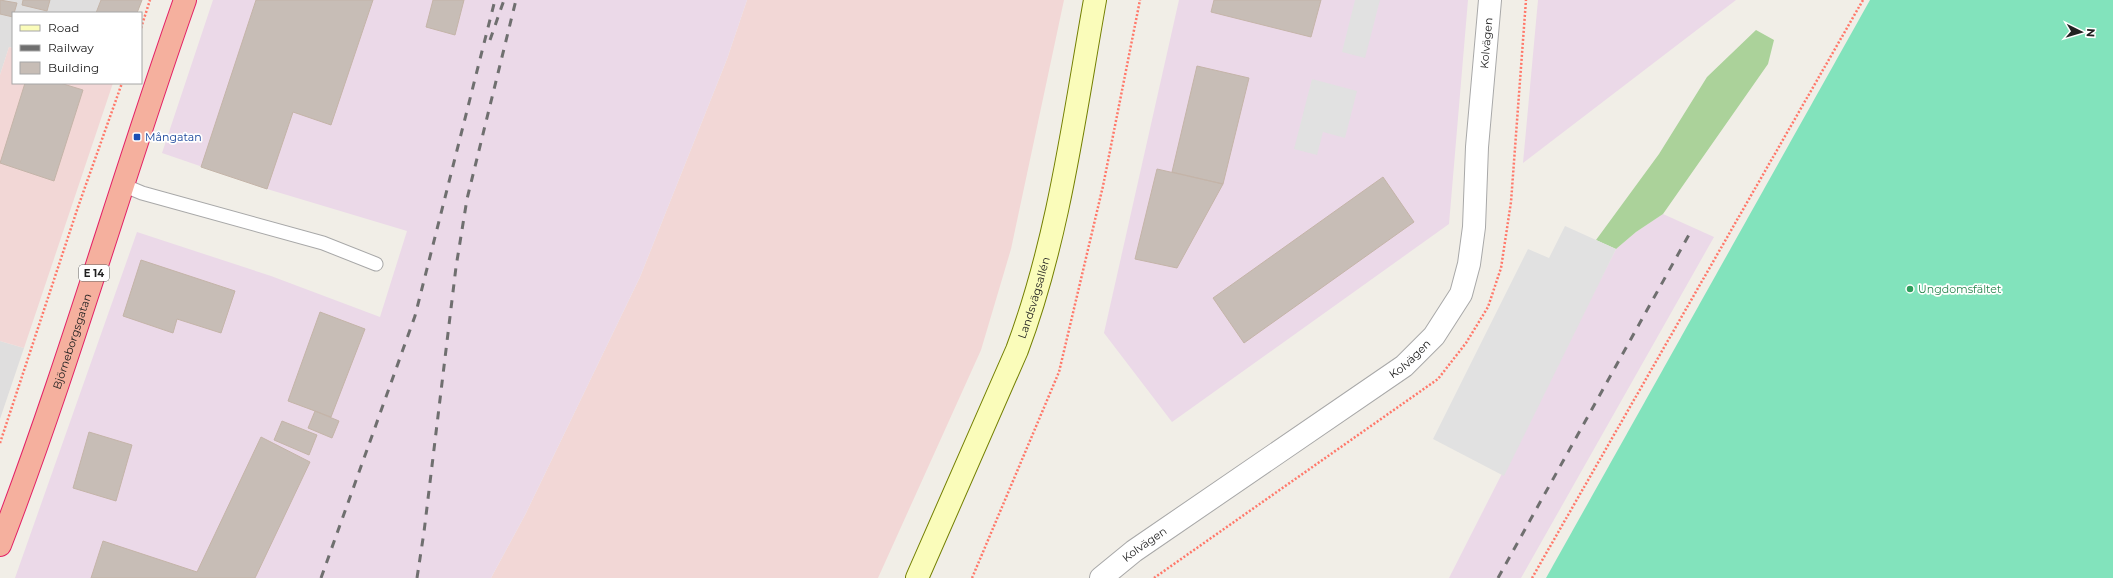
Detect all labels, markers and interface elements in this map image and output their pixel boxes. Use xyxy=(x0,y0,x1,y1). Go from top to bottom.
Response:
legend xyxy=(12,12,142,84)
north arrow xyxy=(2061,12,2101,52)
street label: Kolvägen xyxy=(1477,17,1495,69)
text: Road xyxy=(48,20,79,35)
text: N xyxy=(2084,28,2098,38)
text: Railway xyxy=(48,40,94,55)
text: Building xyxy=(48,60,99,75)
place label: Mångatan xyxy=(145,130,202,144)
marker: Mångatan xyxy=(132,132,142,142)
street label: Landsvägsallén xyxy=(1015,255,1053,340)
road number: E 14 xyxy=(79,265,109,281)
place label: Ungdomsfältet xyxy=(1918,282,2002,296)
marker: Ungdomsfältet xyxy=(1905,284,1915,294)
street label: Björneborgsgatan xyxy=(49,292,94,391)
street label: Kolvägen xyxy=(1386,336,1434,381)
street label: Kolvägen xyxy=(1119,524,1169,565)

